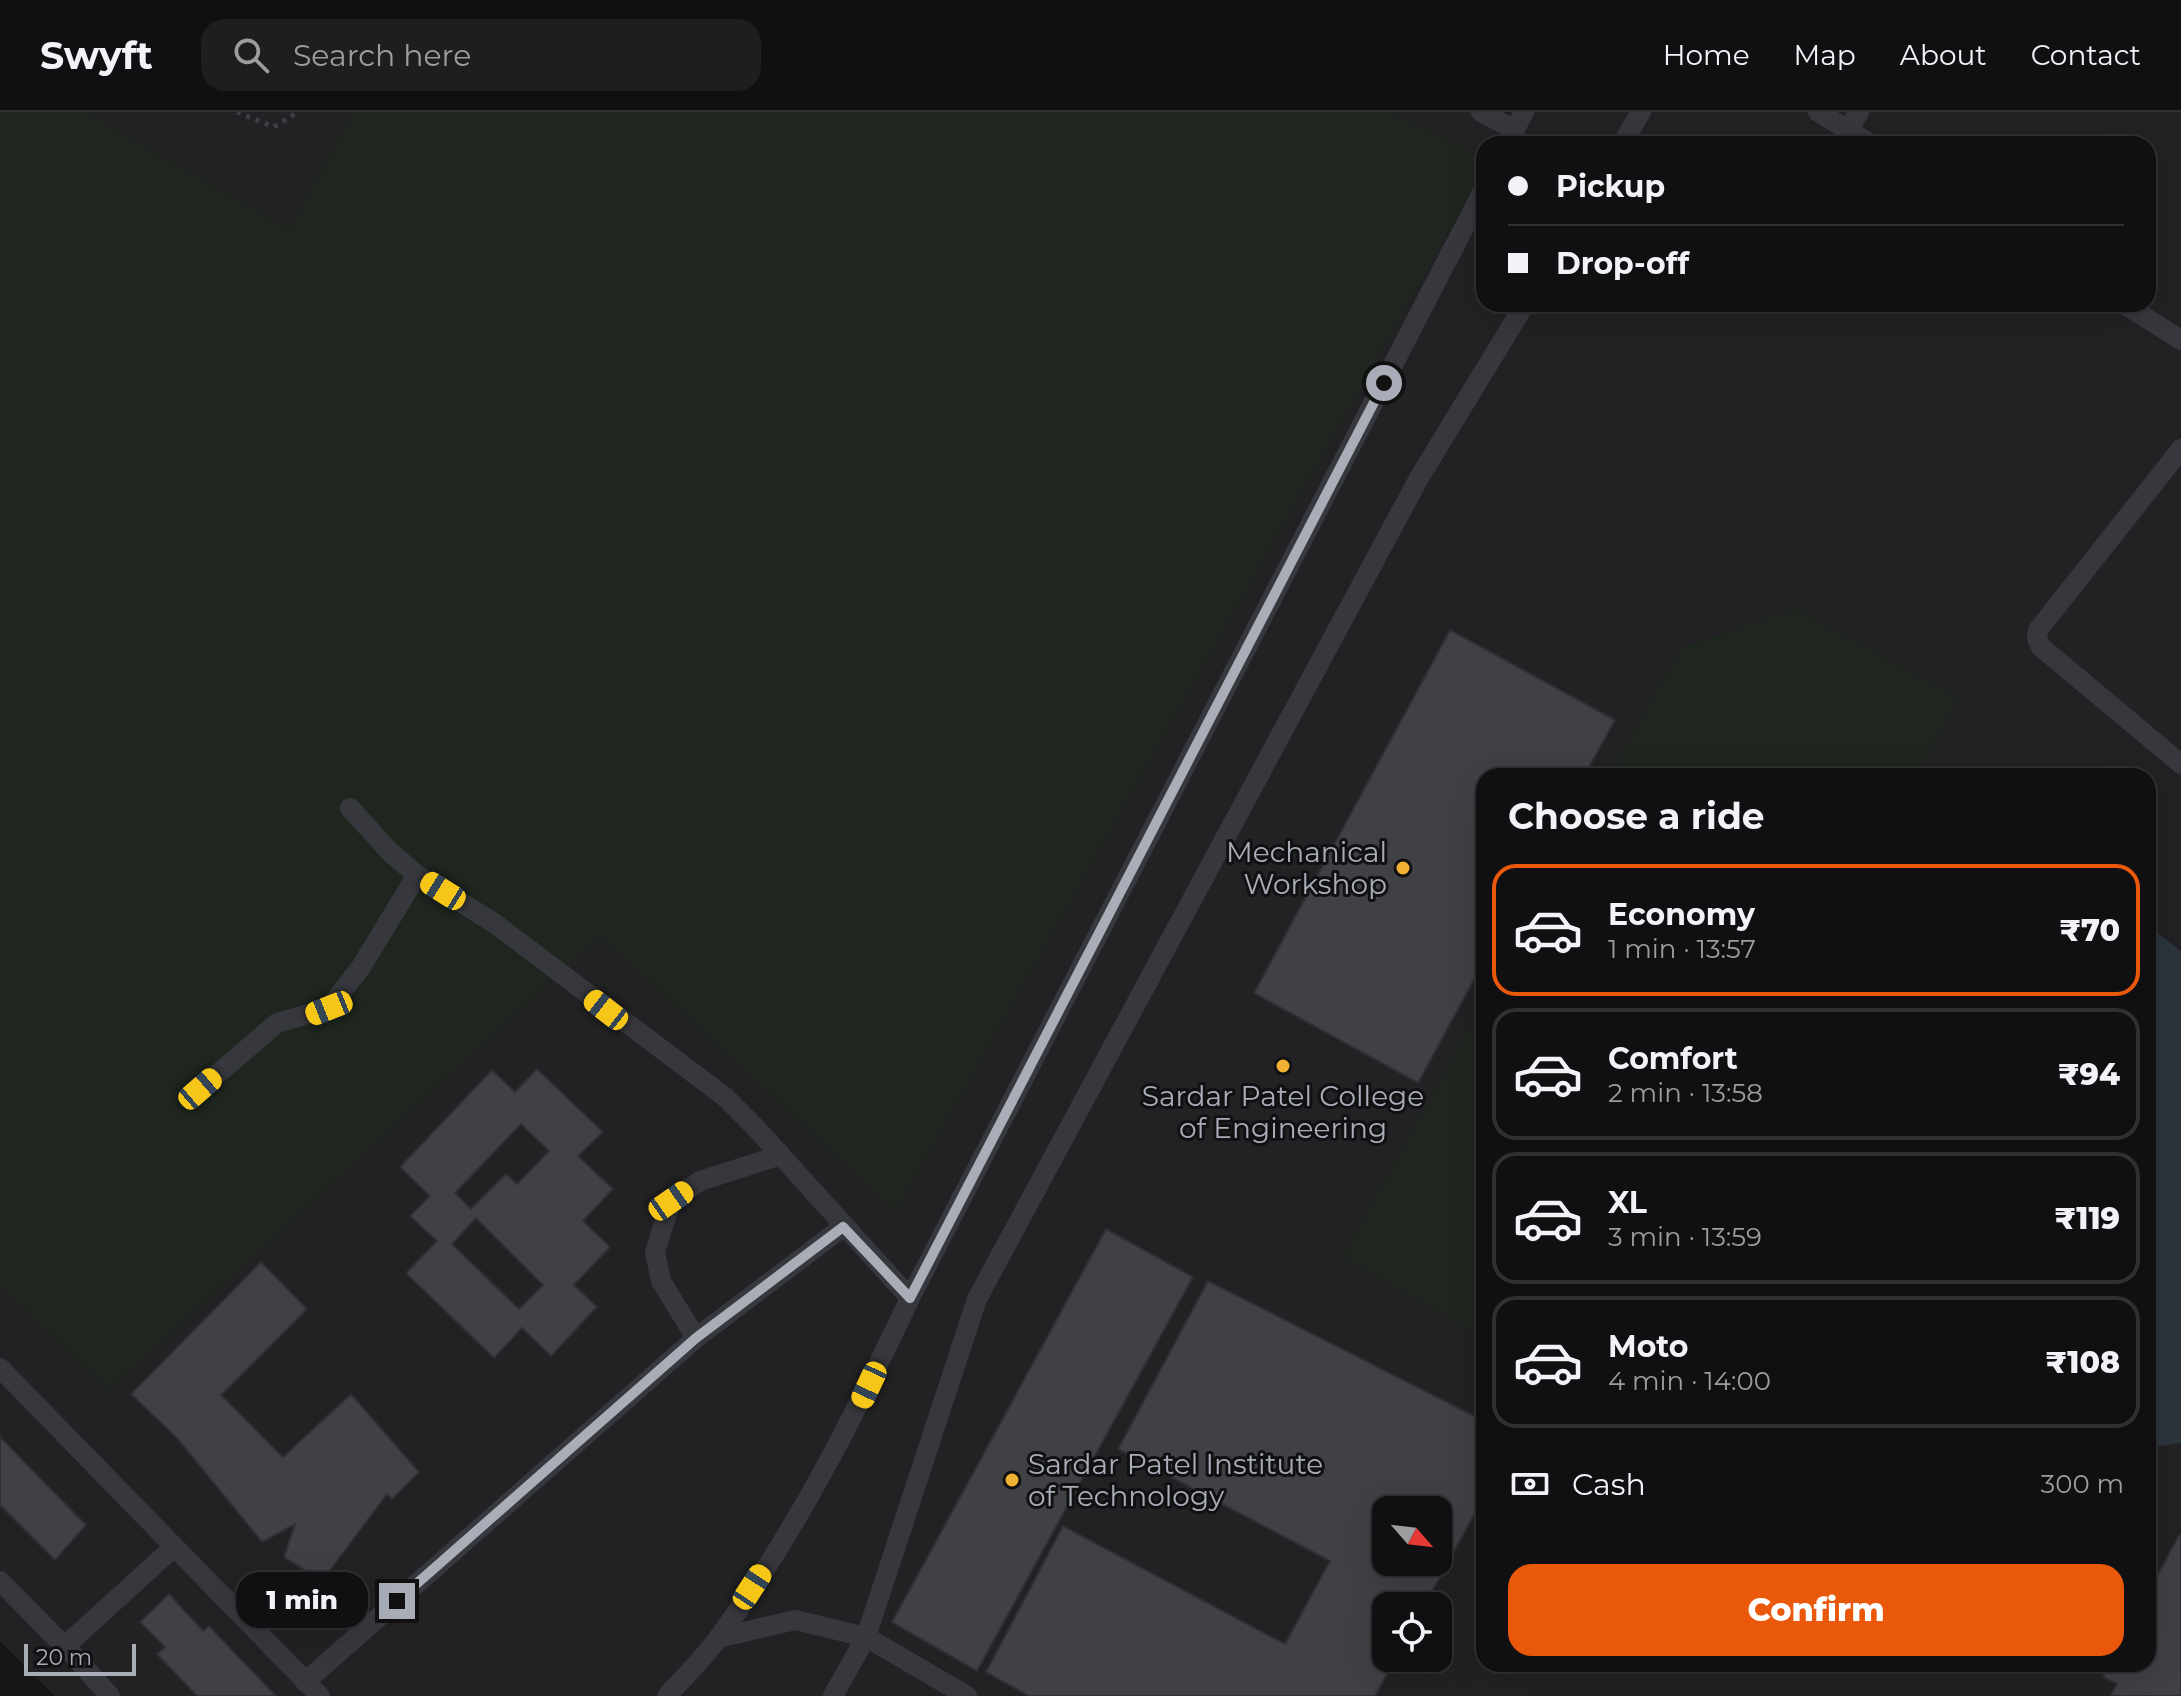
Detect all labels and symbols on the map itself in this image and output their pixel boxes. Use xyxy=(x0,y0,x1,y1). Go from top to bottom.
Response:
route start xyxy=(1366,365,1402,401)
place label: Mechanical Workshop xyxy=(1226,835,1387,901)
marker: Mechanical Workshop xyxy=(1394,859,1412,877)
car xyxy=(416,868,470,914)
car xyxy=(580,986,632,1034)
car xyxy=(302,988,356,1028)
marker: Sardar Patel College of Engineering xyxy=(1274,1057,1292,1075)
car xyxy=(174,1064,226,1114)
place label: Sardar Patel College of Engineering xyxy=(1142,1079,1424,1145)
car xyxy=(644,1177,698,1225)
car xyxy=(848,1358,890,1412)
place label: Sardar Patel Institute of Technology xyxy=(1028,1447,1323,1513)
marker: Sardar Patel Institute of Technology xyxy=(1003,1471,1021,1489)
north arrow xyxy=(1372,1496,1452,1576)
car xyxy=(729,1560,775,1614)
callout: 1 min xyxy=(237,1573,369,1629)
route end xyxy=(379,1583,415,1619)
scale bar xyxy=(24,1640,136,1676)

